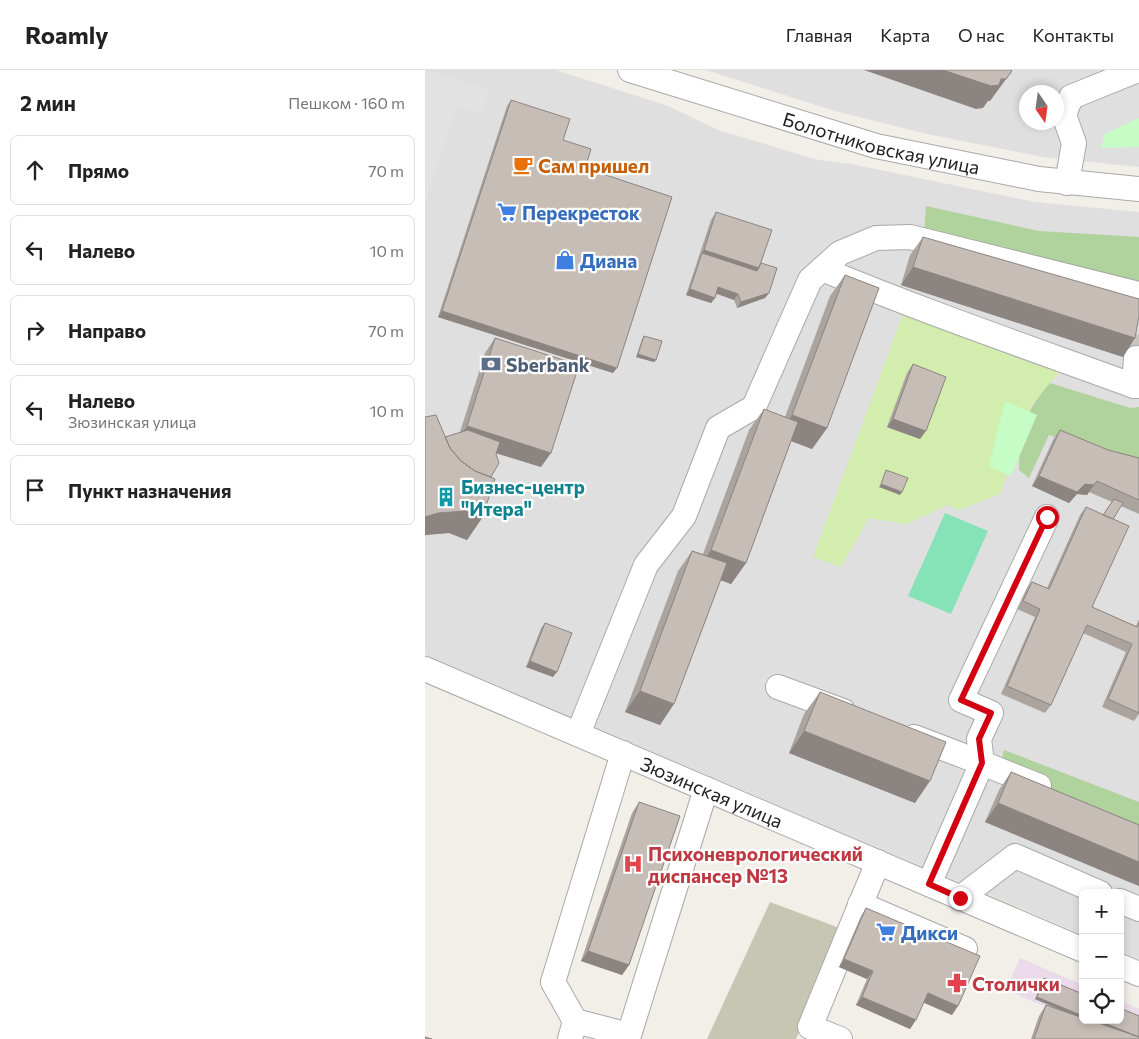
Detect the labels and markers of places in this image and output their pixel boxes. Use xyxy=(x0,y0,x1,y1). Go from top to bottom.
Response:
cafe icon: Сам пришел xyxy=(512,154,534,176)
place label: Сам пришел xyxy=(538,154,649,177)
supermarket icon: Перекресток xyxy=(496,201,518,223)
place label: Перекресток xyxy=(522,201,640,224)
shop icon: Диана xyxy=(554,249,576,271)
place label: Диана xyxy=(580,249,637,272)
bank icon: Sberbank xyxy=(480,353,502,375)
place label: Sberbank xyxy=(506,353,590,376)
place label: Бизнес-центр "Итера" xyxy=(461,475,585,520)
building icon: Бизнес-центр "Итера" xyxy=(435,486,457,508)
place label: Психоневрологический диспансер №13 xyxy=(648,842,863,887)
hospital icon: Психоневрологический диспансер №13 xyxy=(622,853,644,875)
supermarket icon: Дикси xyxy=(875,921,897,943)
place label: Дикси xyxy=(901,921,958,944)
pharmacy icon: Столички xyxy=(946,972,968,994)
place label: Столички xyxy=(972,972,1060,995)

